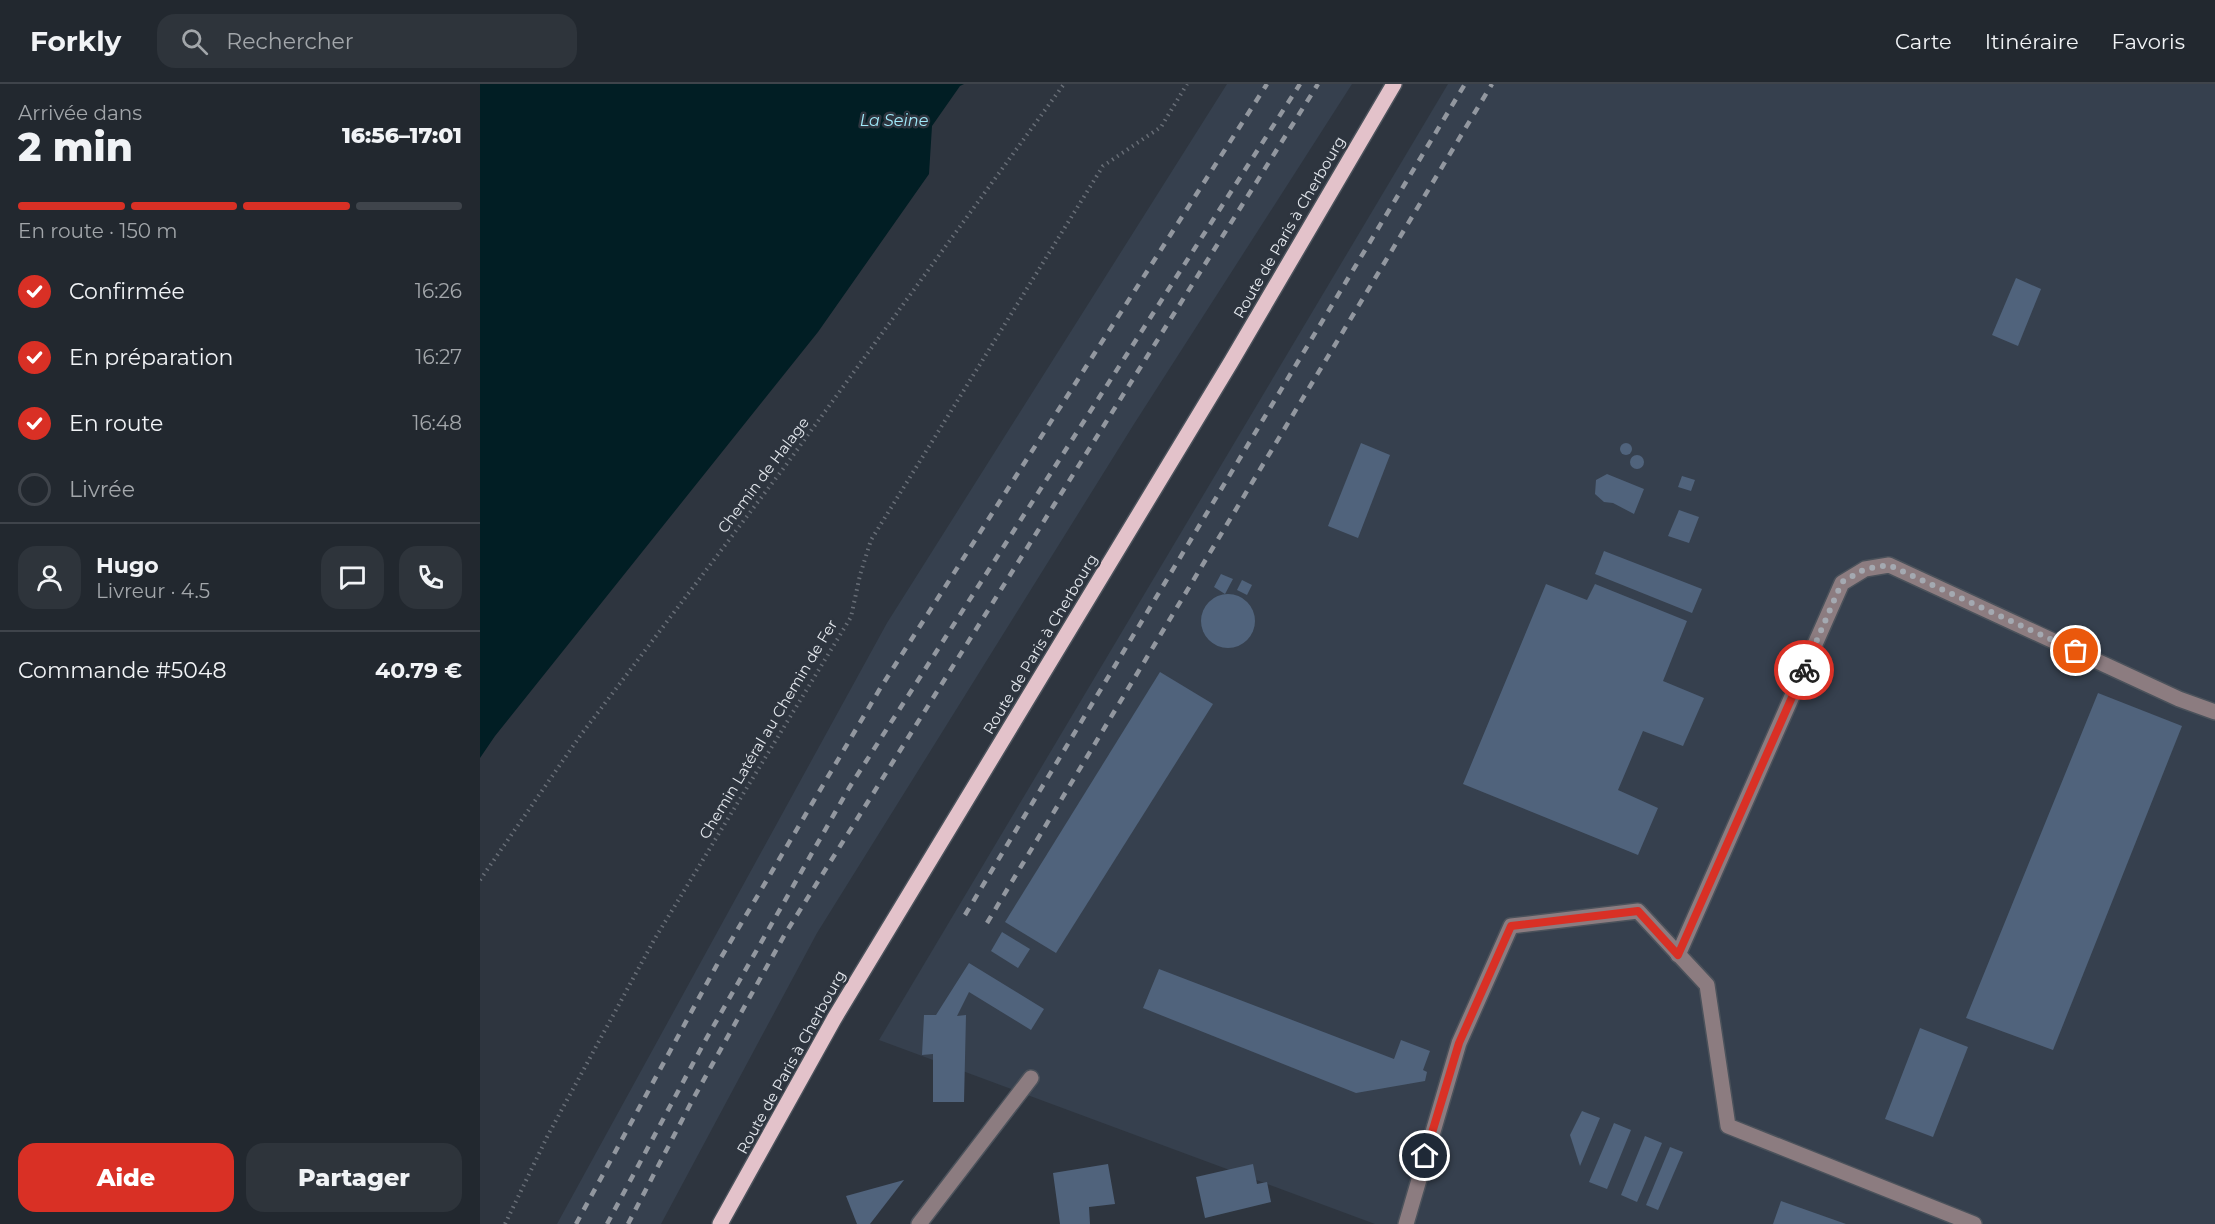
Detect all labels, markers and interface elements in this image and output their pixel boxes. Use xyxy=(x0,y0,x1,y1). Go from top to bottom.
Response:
search box xyxy=(157,14,577,68)
text: Forkly xyxy=(30,24,121,58)
icon: search xyxy=(178,25,211,58)
text: Rechercher xyxy=(226,28,354,55)
text: Carte xyxy=(1895,29,1952,54)
text: Itinéraire xyxy=(1985,29,2079,54)
text: Favoris xyxy=(2112,29,2185,54)
text: Arrivée dans xyxy=(18,101,142,125)
water label: La Seine xyxy=(860,111,928,130)
text: 16:56–17:01 xyxy=(342,122,462,149)
text: 2 min xyxy=(18,123,133,171)
street label: Route de Paris à Cherbourg xyxy=(1229,133,1349,321)
text: En route · 150 m xyxy=(18,219,177,243)
icon: check xyxy=(18,275,51,308)
text: Confirmée xyxy=(69,278,185,305)
text: 16:26 xyxy=(415,279,462,303)
icon: check xyxy=(18,341,51,374)
text: En préparation xyxy=(69,344,233,371)
text: 16:27 xyxy=(415,345,462,369)
icon: check xyxy=(18,407,51,440)
text: En route xyxy=(69,410,163,437)
text: 16:48 xyxy=(412,411,462,435)
street label: Chemin de Halage xyxy=(713,413,813,537)
text: Livrée xyxy=(69,476,135,503)
button: person xyxy=(18,546,81,609)
button: chat xyxy=(321,546,384,609)
button: phone xyxy=(399,546,462,609)
street label: Route de Paris à Cherbourg xyxy=(979,550,1101,738)
text: Hugo xyxy=(96,552,159,579)
text: Livreur · 4.5 xyxy=(96,579,210,603)
street label: Chemin Latéral au Chemin de Fer xyxy=(695,616,841,842)
pin xyxy=(2050,625,2101,676)
icon: bag xyxy=(2059,634,2092,667)
courier xyxy=(1774,640,1834,700)
icon: bike xyxy=(1788,654,1821,687)
text: Commande #5048 xyxy=(18,657,227,684)
text: 40.79 € xyxy=(375,657,462,684)
street label: Route de Paris à Cherbourg xyxy=(732,967,850,1157)
pin xyxy=(1399,1130,1450,1181)
icon: home xyxy=(1408,1139,1441,1172)
button: Aide xyxy=(18,1143,234,1212)
button: Partager xyxy=(246,1143,462,1212)

